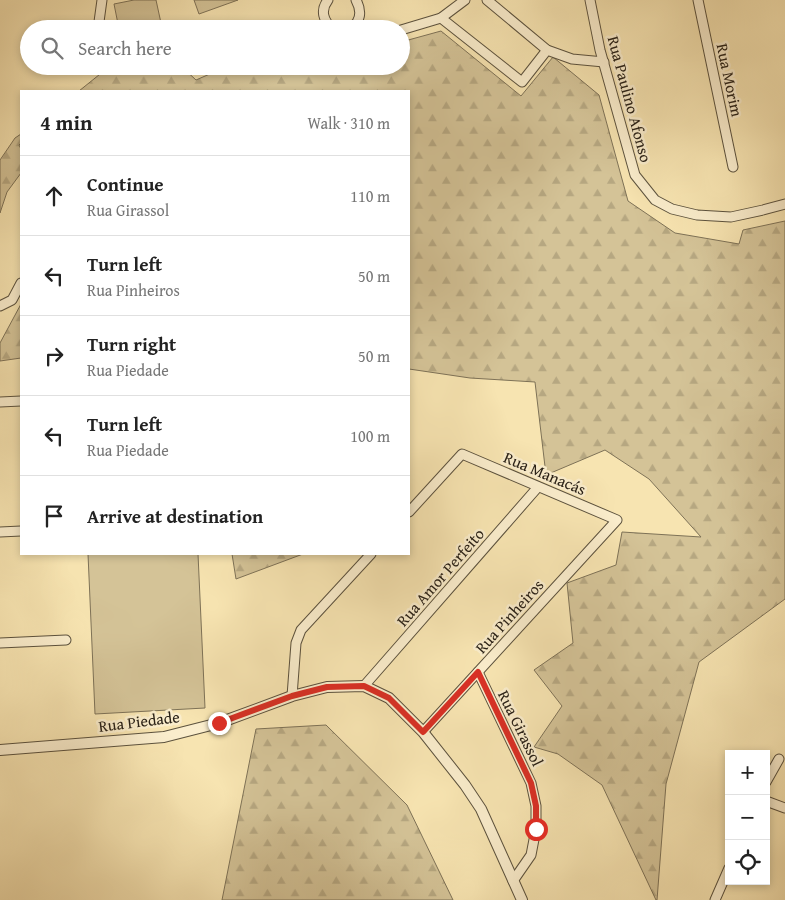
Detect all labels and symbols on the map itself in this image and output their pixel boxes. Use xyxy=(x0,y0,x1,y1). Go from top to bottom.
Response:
street label: Rua Paulino Afonso xyxy=(602,33,658,165)
street label: Rua Morim xyxy=(711,41,749,119)
street label: Rua Manacás xyxy=(500,445,590,501)
street label: Rua Amor Perfeito xyxy=(390,522,490,632)
street label: Rua Pinheiros xyxy=(469,573,549,659)
street label: Rua Girassol xyxy=(492,686,550,771)
street label: Rua Piedade xyxy=(97,704,181,738)
route end xyxy=(208,712,231,735)
route start xyxy=(525,818,548,841)

